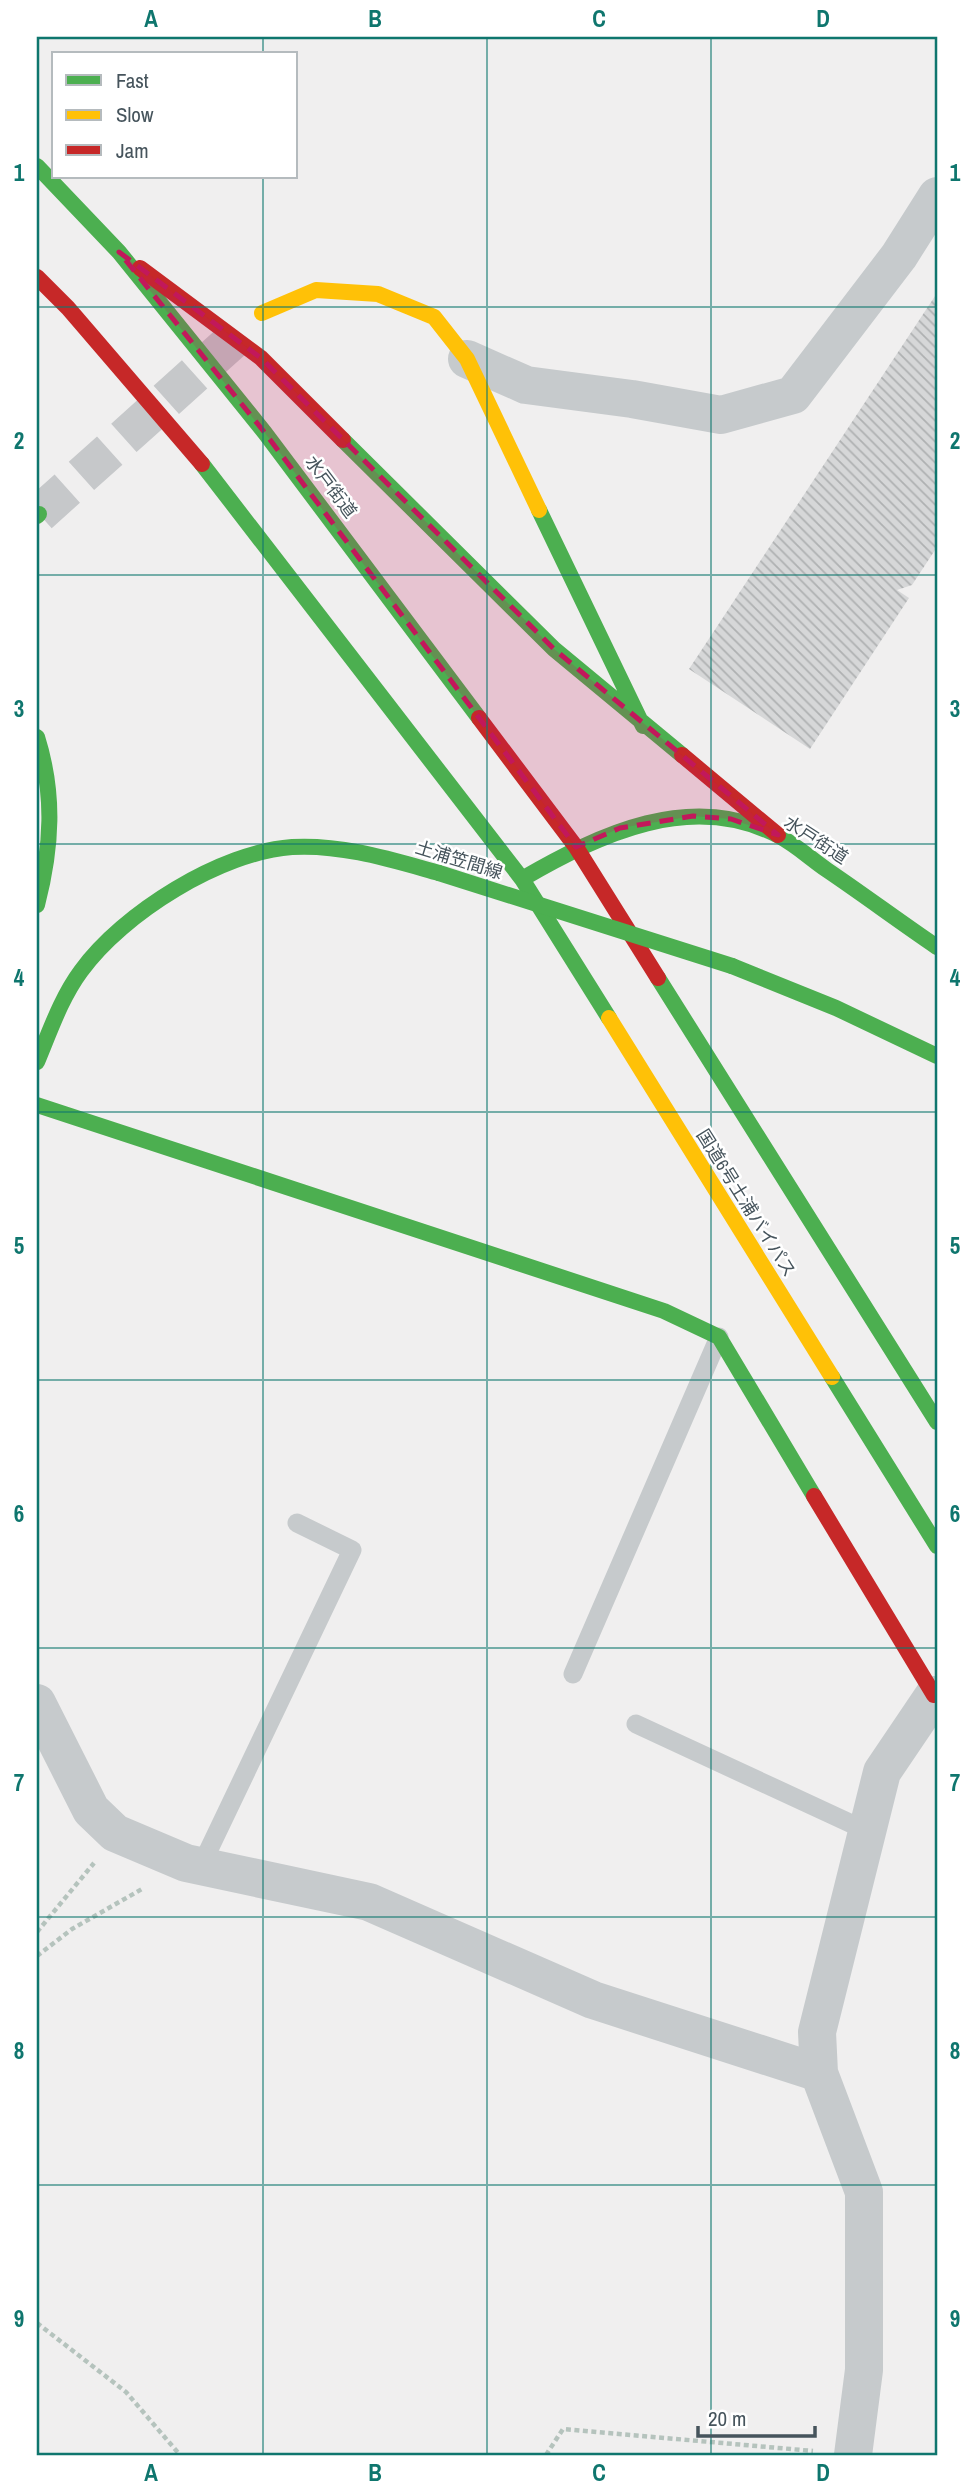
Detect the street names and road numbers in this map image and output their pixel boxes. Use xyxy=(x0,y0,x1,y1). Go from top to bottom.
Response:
street label: 水戸街道 xyxy=(300,450,363,523)
street label: 水戸街道 xyxy=(779,809,853,870)
street label: 土浦笠間線 xyxy=(412,834,506,885)
street label: 国道6号土浦バイパス xyxy=(691,1124,802,1281)

